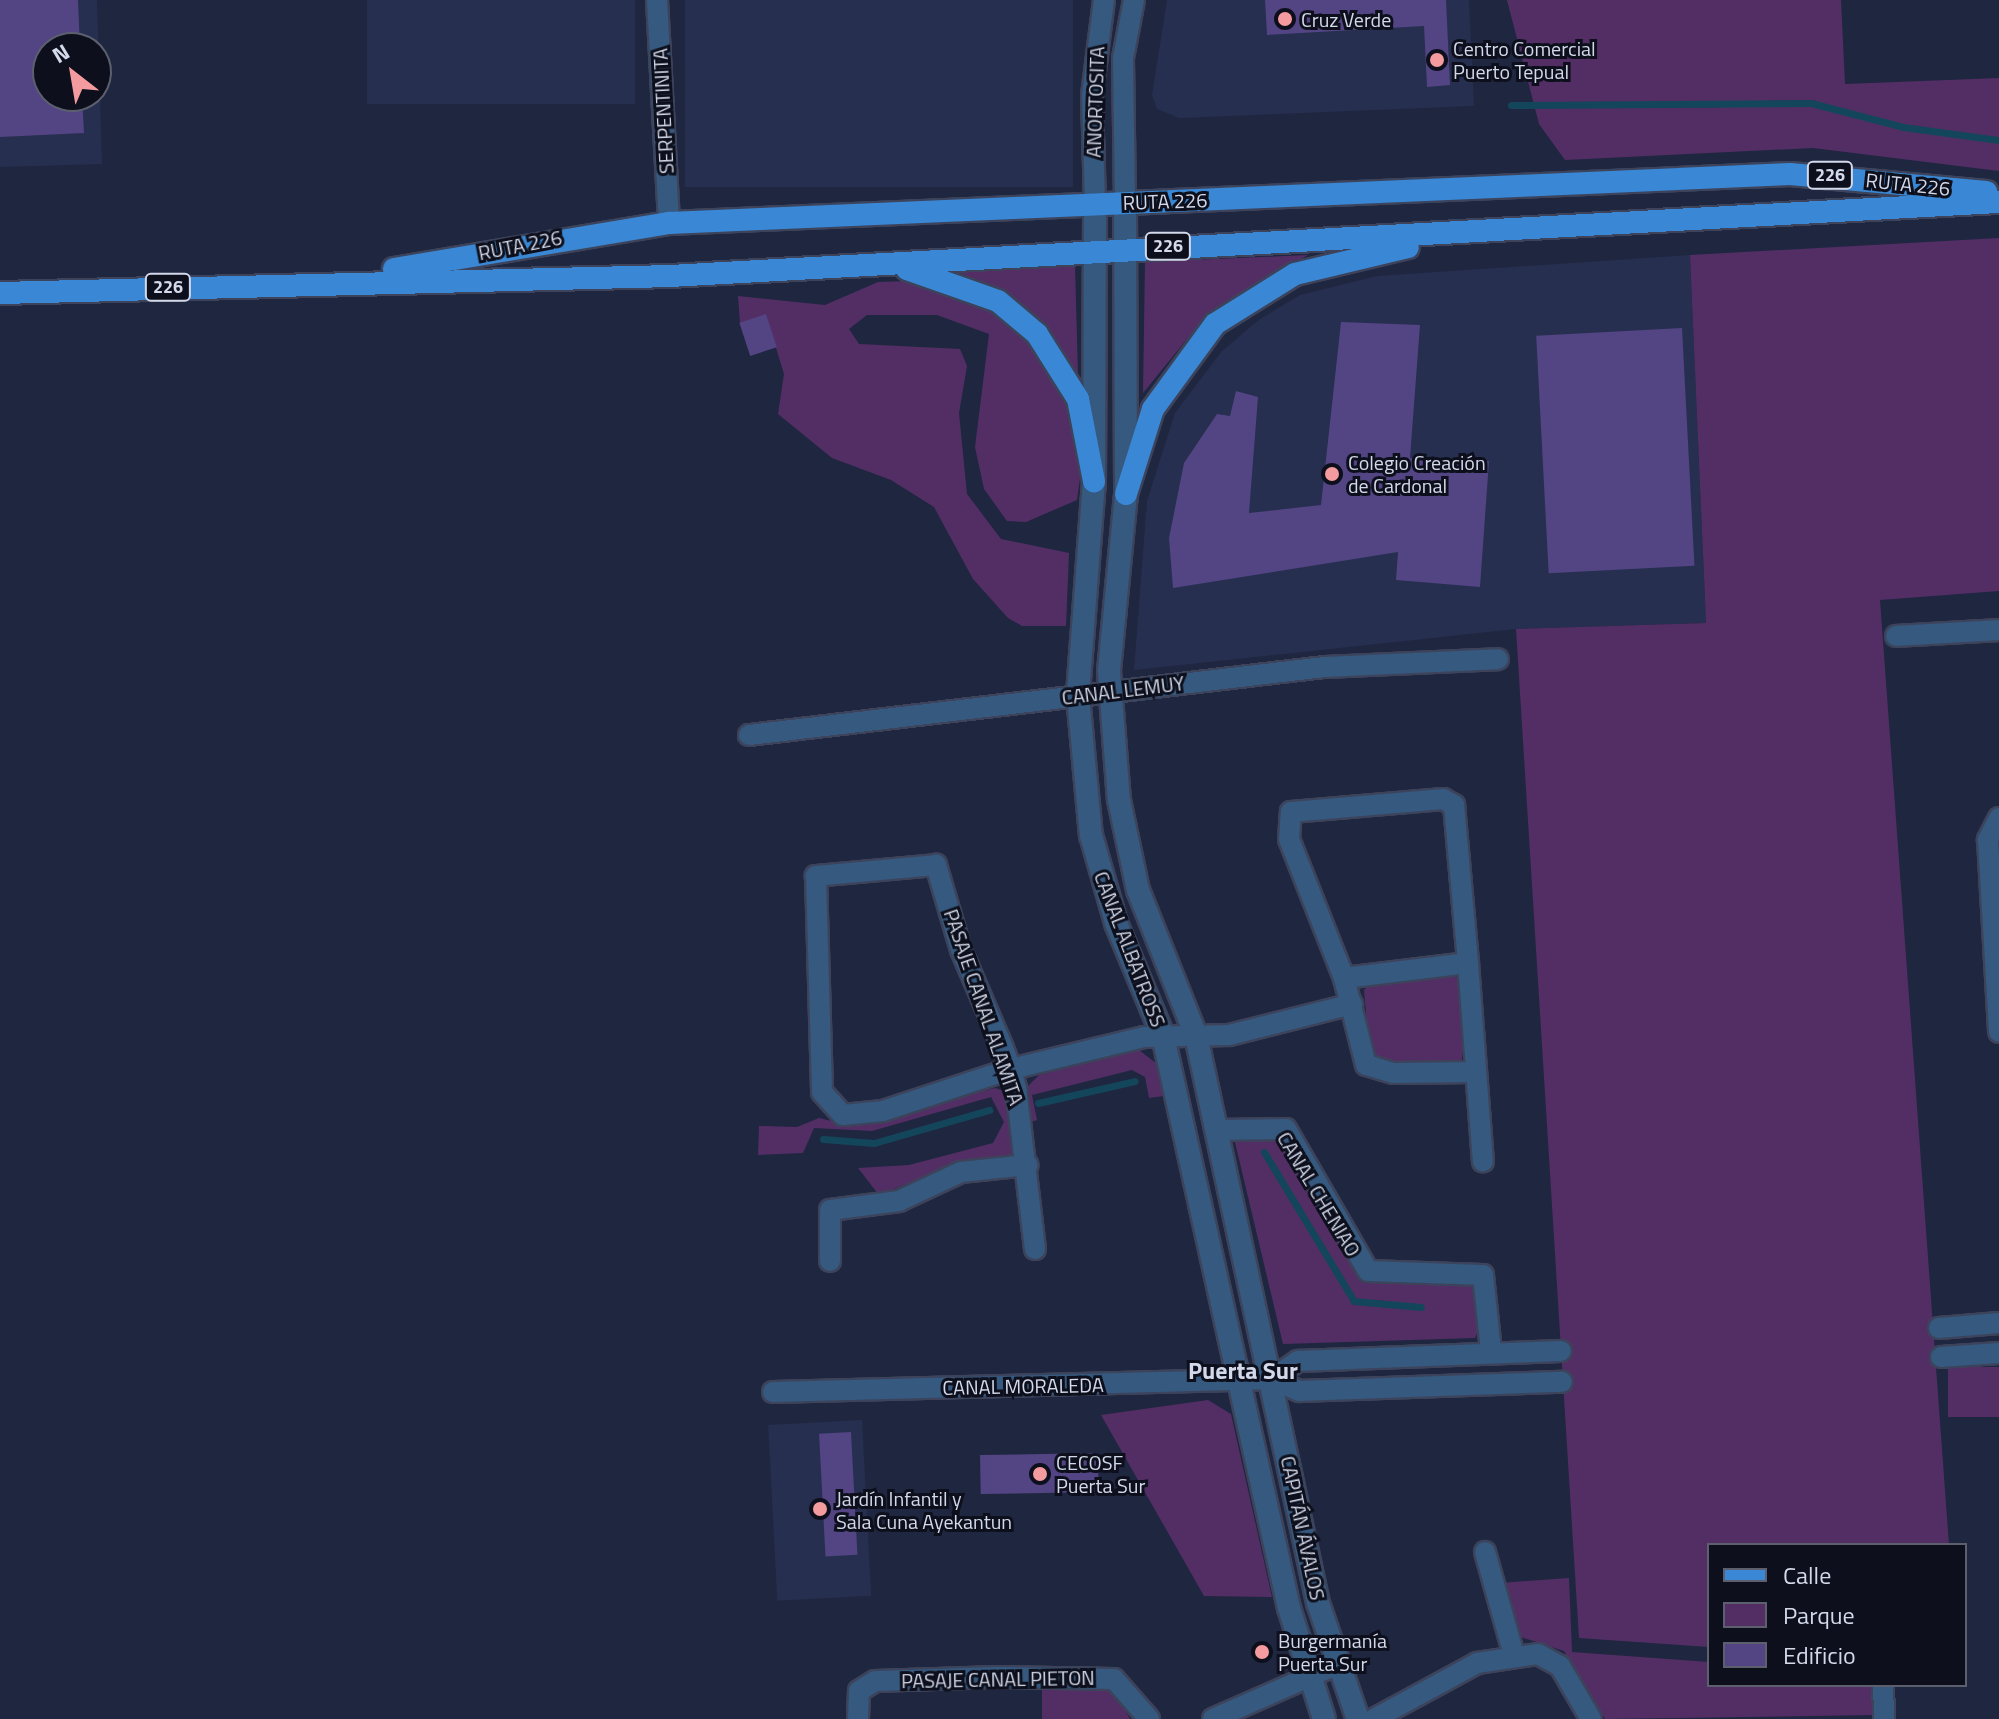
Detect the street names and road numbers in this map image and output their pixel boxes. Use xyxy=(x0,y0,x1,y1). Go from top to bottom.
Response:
street label: ANORTOSITA xyxy=(1081,46,1109,158)
street label: SERPENTINITA xyxy=(648,47,678,175)
road number: 226 xyxy=(1806,161,1854,189)
street label: RUTA 226 xyxy=(1865,168,1951,200)
street label: RUTA 226 xyxy=(1122,188,1208,214)
street label: RUTA 226 xyxy=(476,225,564,265)
road number: 226 xyxy=(1144,232,1192,260)
road number: 226 xyxy=(144,273,192,301)
street label: CANAL LEMUY xyxy=(1060,671,1186,709)
street label: CANAL ALBATROSS xyxy=(1089,868,1171,1030)
street label: PASAJE CANAL ALAMITA xyxy=(939,906,1029,1108)
street label: CANAL CHENIAO xyxy=(1272,1127,1366,1261)
street label: CANAL MORALEDA xyxy=(942,1373,1104,1399)
street label: CAPITÁN ÁVALOS xyxy=(1276,1454,1330,1602)
street label: PASAJE CANAL PIETON xyxy=(901,1665,1095,1693)

